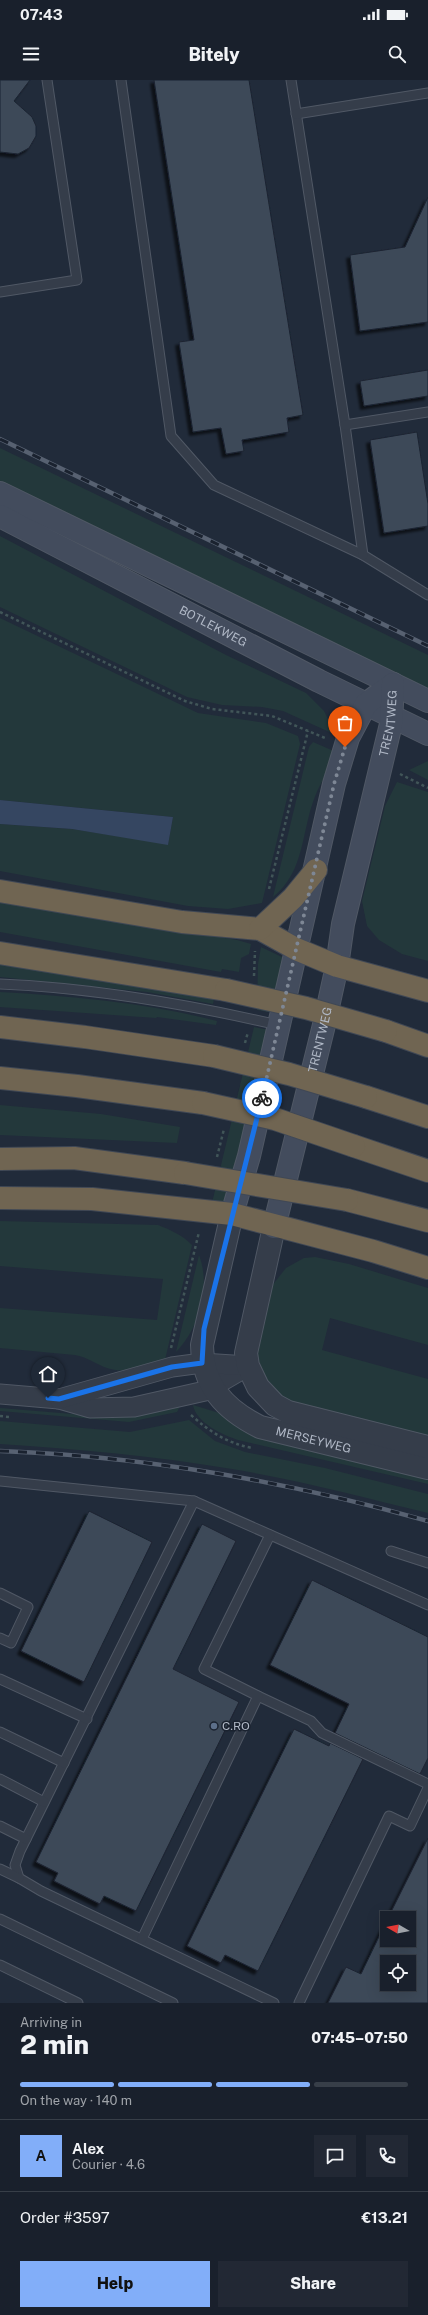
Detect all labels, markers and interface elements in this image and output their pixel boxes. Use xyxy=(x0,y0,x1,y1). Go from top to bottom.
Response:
text: 07:43 xyxy=(20,6,63,23)
icon: menu xyxy=(20,43,42,65)
icon: search xyxy=(386,43,408,65)
text: Bitely xyxy=(188,44,240,65)
street label: BOTLEKWEG xyxy=(177,603,249,650)
street label: TRENTWEG xyxy=(376,690,400,758)
pin xyxy=(328,706,362,747)
icon: bag xyxy=(334,712,356,734)
street label: TRENTWEG xyxy=(306,1005,335,1074)
courier xyxy=(242,1078,282,1118)
icon: bike xyxy=(251,1087,273,1109)
pin xyxy=(31,1357,65,1398)
icon: home xyxy=(37,1363,59,1385)
street label: MERSEYWEG xyxy=(274,1424,353,1456)
place label: C.RO xyxy=(222,1719,250,1733)
marker: C.RO xyxy=(209,1721,219,1731)
north arrow xyxy=(380,1911,416,1947)
map controls xyxy=(380,1911,416,1991)
button: locate xyxy=(380,1955,416,1991)
text: Arriving in xyxy=(20,2015,82,2030)
text: 2 min xyxy=(20,2029,89,2060)
text: 07:45–07:50 xyxy=(311,2029,408,2046)
text: On the way · 140 m xyxy=(20,2093,132,2108)
button: chat xyxy=(314,2135,356,2177)
button: phone xyxy=(366,2135,408,2177)
text: Alex xyxy=(72,2140,104,2157)
text: A xyxy=(36,2147,46,2164)
text: Courier · 4.6 xyxy=(72,2157,145,2172)
text: Order #3597 xyxy=(20,2209,110,2226)
text: €13.21 xyxy=(362,2209,408,2226)
button: Help xyxy=(20,2261,210,2307)
button: Share xyxy=(218,2261,408,2307)

